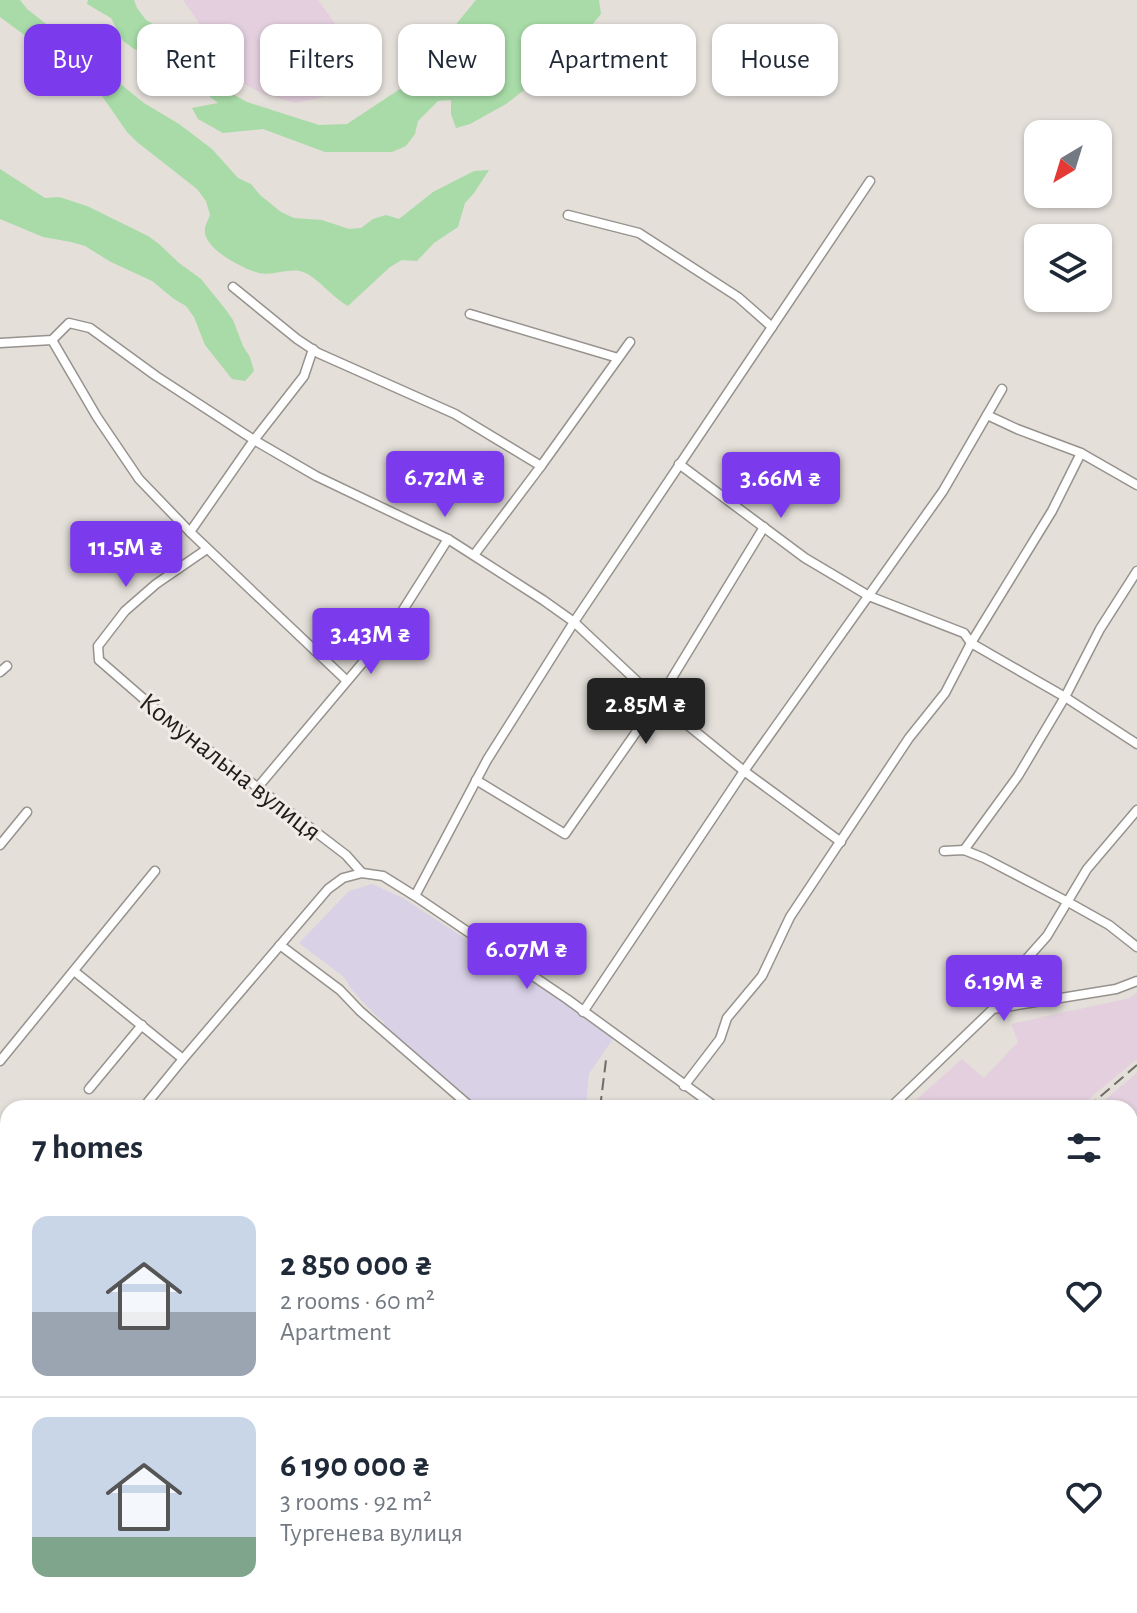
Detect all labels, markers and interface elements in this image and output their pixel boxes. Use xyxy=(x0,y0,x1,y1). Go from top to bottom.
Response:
chip: Buy xyxy=(24,24,121,96)
chip: Rent xyxy=(137,24,244,96)
chip: Filters xyxy=(260,24,382,96)
chip: New xyxy=(398,24,505,96)
chip: Apartment xyxy=(521,24,696,96)
chip: House xyxy=(712,24,838,96)
north arrow xyxy=(1024,120,1112,208)
map controls xyxy=(1024,120,1112,312)
button: layers xyxy=(1024,224,1112,312)
pin: 6.72M ₴ xyxy=(371,451,519,519)
pin: 3.66M ₴ xyxy=(707,452,855,520)
text: 6.72M ₴ xyxy=(404,464,486,490)
text: 3.66M ₴ xyxy=(740,465,822,491)
pin: 11.5M ₴ xyxy=(52,521,200,589)
text: 11.5M ₴ xyxy=(88,534,164,560)
pin: 3.43M ₴ xyxy=(297,608,445,676)
text: 3.43M ₴ xyxy=(330,621,412,647)
pin: 2.85M ₴ xyxy=(572,678,720,746)
street label: Комунальна вулиця xyxy=(134,688,326,847)
text: 2.85M ₴ xyxy=(605,691,687,717)
pin: 6.07M ₴ xyxy=(453,923,601,991)
text: 6.07M ₴ xyxy=(486,936,568,962)
pin: 6.19M ₴ xyxy=(930,955,1078,1023)
text: 6.19M ₴ xyxy=(964,968,1044,994)
icon: filters xyxy=(1062,1126,1106,1170)
text: 7 homes xyxy=(32,1131,143,1165)
icon: home xyxy=(96,1248,192,1344)
text: 2 850 000 ₴ xyxy=(280,1248,433,1282)
icon: heart xyxy=(1062,1274,1106,1318)
text: 2 rooms · 60 m² xyxy=(280,1288,435,1314)
text: Apartment xyxy=(280,1319,391,1345)
icon: home xyxy=(96,1449,192,1545)
text: 6 190 000 ₴ xyxy=(280,1449,431,1483)
icon: heart xyxy=(1062,1475,1106,1519)
text: 3 rooms · 92 m² xyxy=(280,1489,432,1515)
text: Тургенева вулиця xyxy=(280,1520,463,1546)

